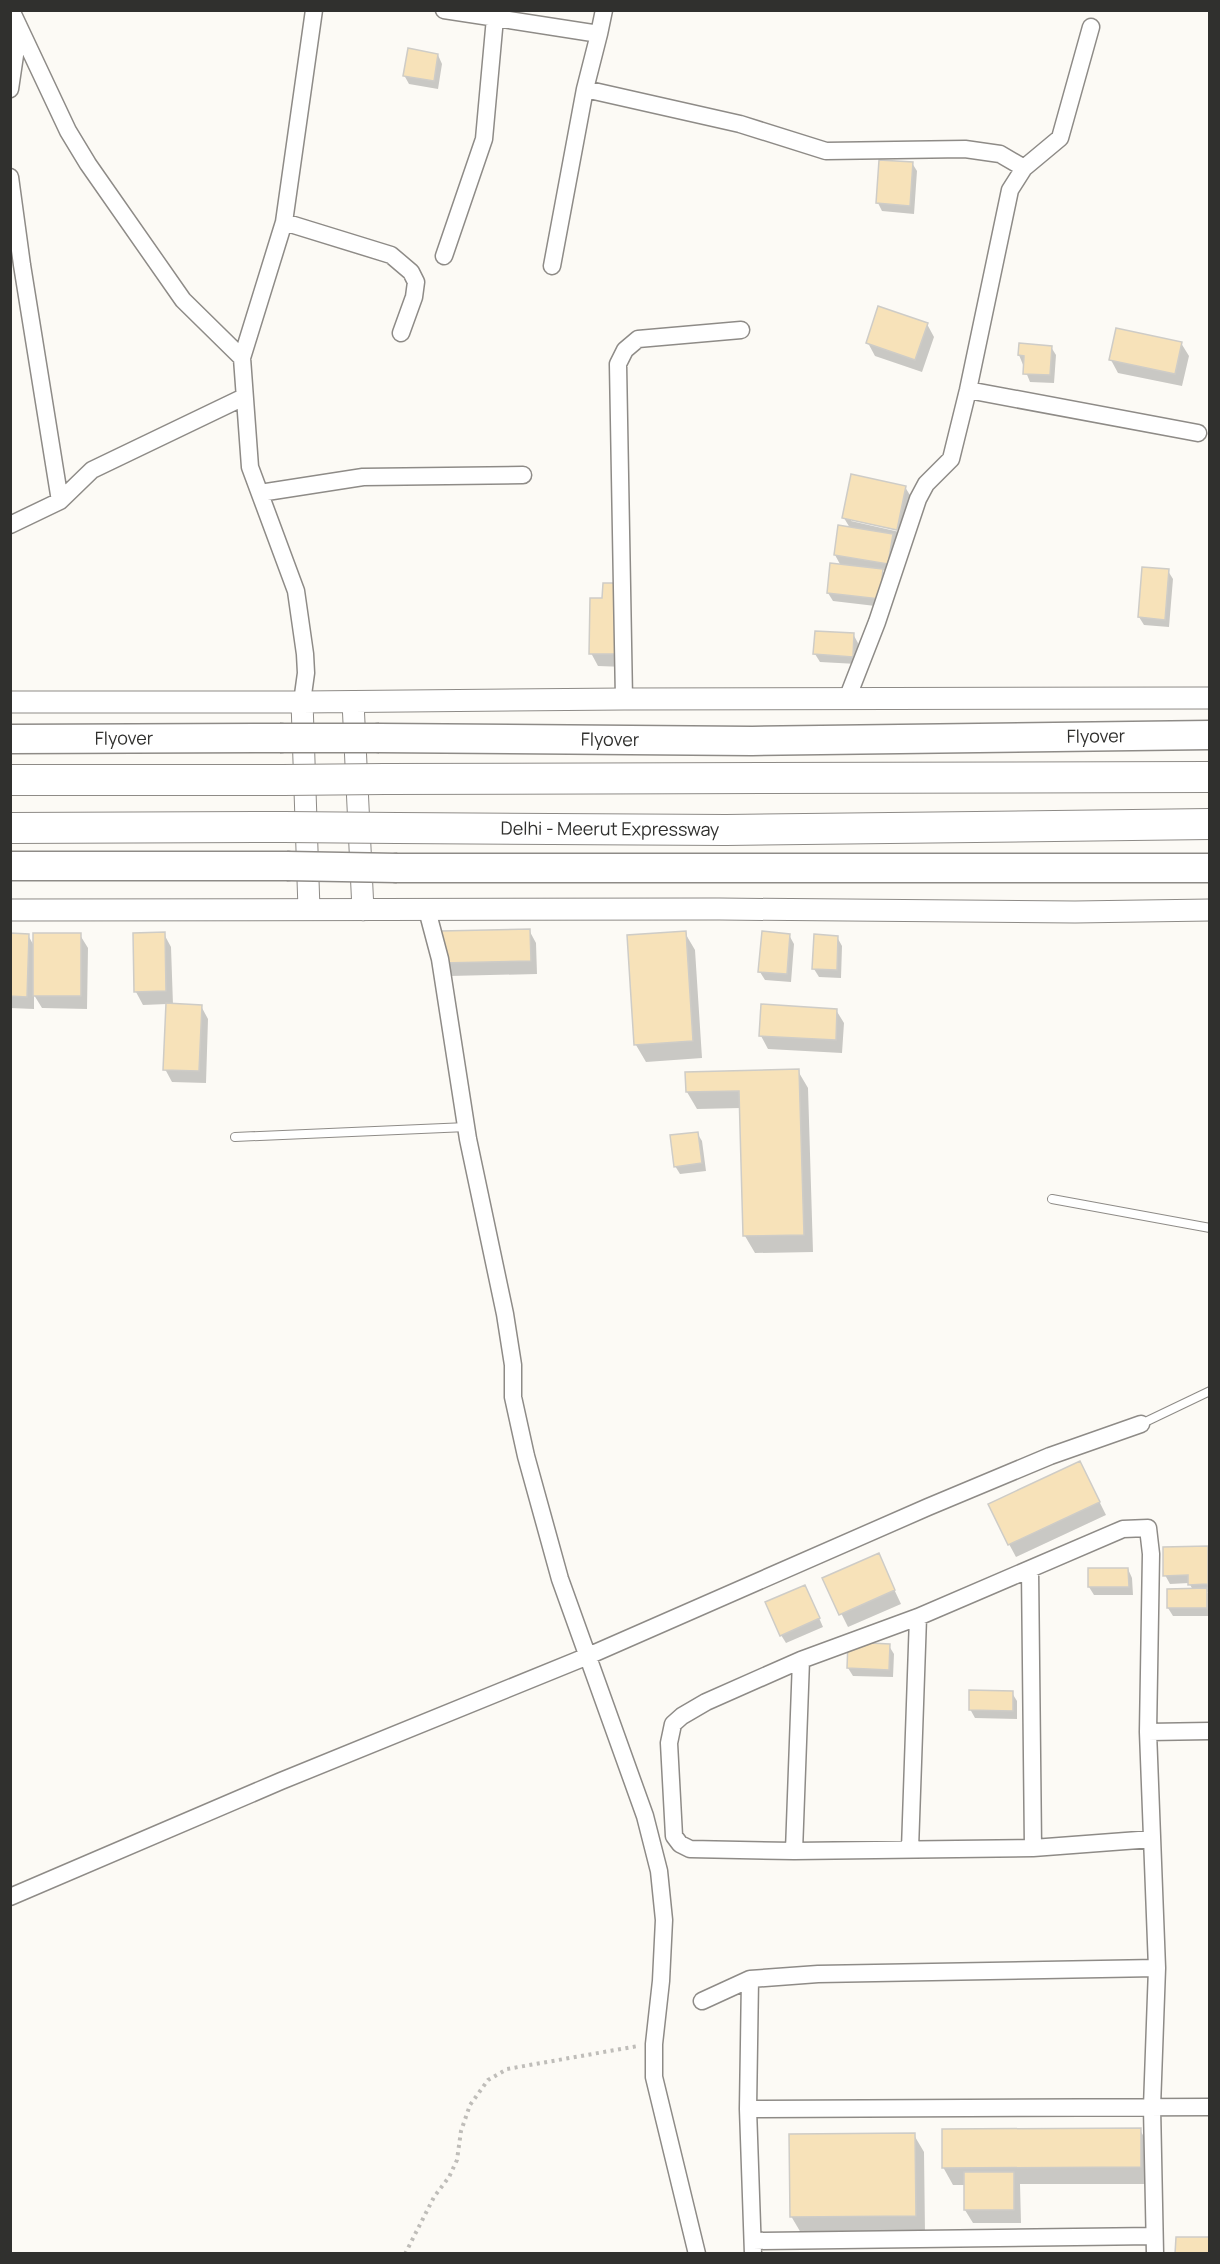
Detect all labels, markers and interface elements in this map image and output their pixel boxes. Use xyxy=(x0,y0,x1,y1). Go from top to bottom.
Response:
street label: Flyover xyxy=(1067,723,1126,748)
street label: Flyover xyxy=(95,725,154,750)
street label: Flyover xyxy=(581,727,640,751)
street label: Delhi - Meerut Expressway xyxy=(501,816,720,841)

